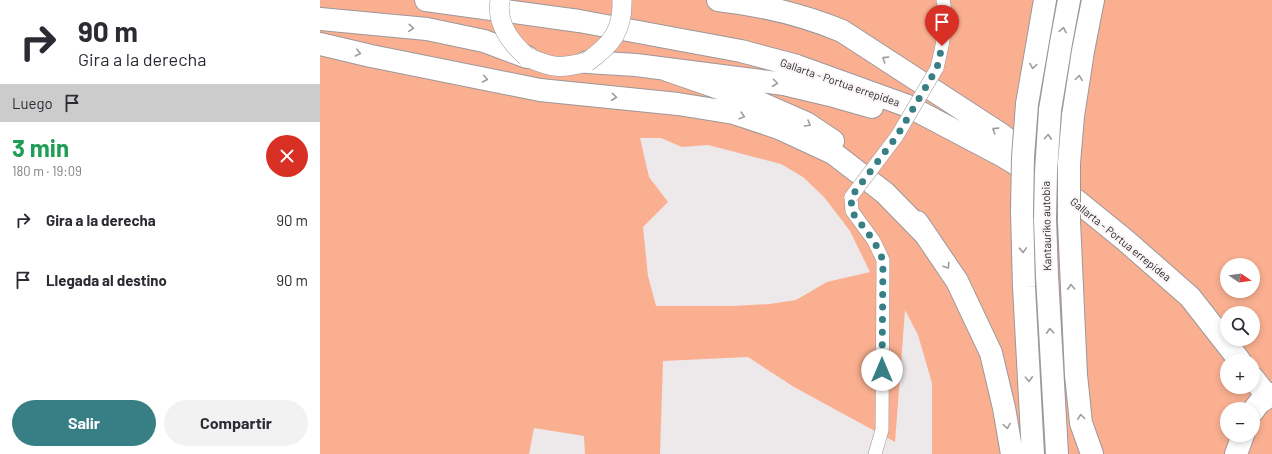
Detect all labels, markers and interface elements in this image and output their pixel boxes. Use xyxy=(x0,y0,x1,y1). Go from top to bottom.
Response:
pin xyxy=(925,5,959,46)
icon: arrive xyxy=(931,11,953,33)
text: 90 m xyxy=(78,14,138,48)
icon: right xyxy=(12,16,64,68)
one-way arrow xyxy=(408,23,414,32)
one-way arrow xyxy=(1058,27,1067,34)
text: Gira a la derecha xyxy=(78,48,206,70)
one-way arrow xyxy=(355,49,361,57)
street label: Gallarta - Portua errepidea xyxy=(778,55,902,109)
one-way arrow xyxy=(882,57,889,64)
one-way arrow xyxy=(1029,63,1038,69)
one-way arrow xyxy=(482,74,489,83)
one-way arrow xyxy=(1074,74,1083,81)
one-way arrow xyxy=(772,78,778,87)
icon: arrive xyxy=(61,92,83,114)
one-way arrow xyxy=(611,93,617,102)
text: Luego xyxy=(12,94,53,112)
one-way arrow xyxy=(739,111,746,120)
one-way arrow xyxy=(804,120,811,127)
one-way arrow xyxy=(992,127,999,135)
text: 3 min xyxy=(12,133,69,162)
one-way arrow xyxy=(1044,134,1053,140)
button: close xyxy=(266,135,308,177)
text: 180 m · 19:09 xyxy=(12,163,82,179)
street label: Kantauriko autobia xyxy=(1039,181,1053,271)
street label: Gallarta - Portua errepidea xyxy=(1068,194,1174,284)
icon: right xyxy=(12,209,34,231)
text: Gira a la derecha xyxy=(46,211,156,229)
text: 90 m xyxy=(276,211,308,229)
one-way arrow xyxy=(1019,247,1027,253)
north arrow xyxy=(1220,258,1260,298)
map controls xyxy=(1220,258,1260,442)
one-way arrow xyxy=(942,262,950,269)
icon: arrive xyxy=(12,269,34,291)
text: Llegada al destino xyxy=(46,271,167,289)
text: 90 m xyxy=(276,271,308,289)
one-way arrow xyxy=(1066,284,1075,290)
button: search xyxy=(1220,306,1260,346)
one-way arrow xyxy=(1046,328,1054,334)
position arrow xyxy=(861,349,903,391)
button: + xyxy=(1220,354,1260,394)
one-way arrow xyxy=(1025,376,1034,382)
button: Salir xyxy=(12,400,156,446)
button: Compartir xyxy=(164,400,308,446)
button: − xyxy=(1220,402,1260,442)
one-way arrow xyxy=(1076,414,1085,420)
one-way arrow xyxy=(1002,423,1011,429)

